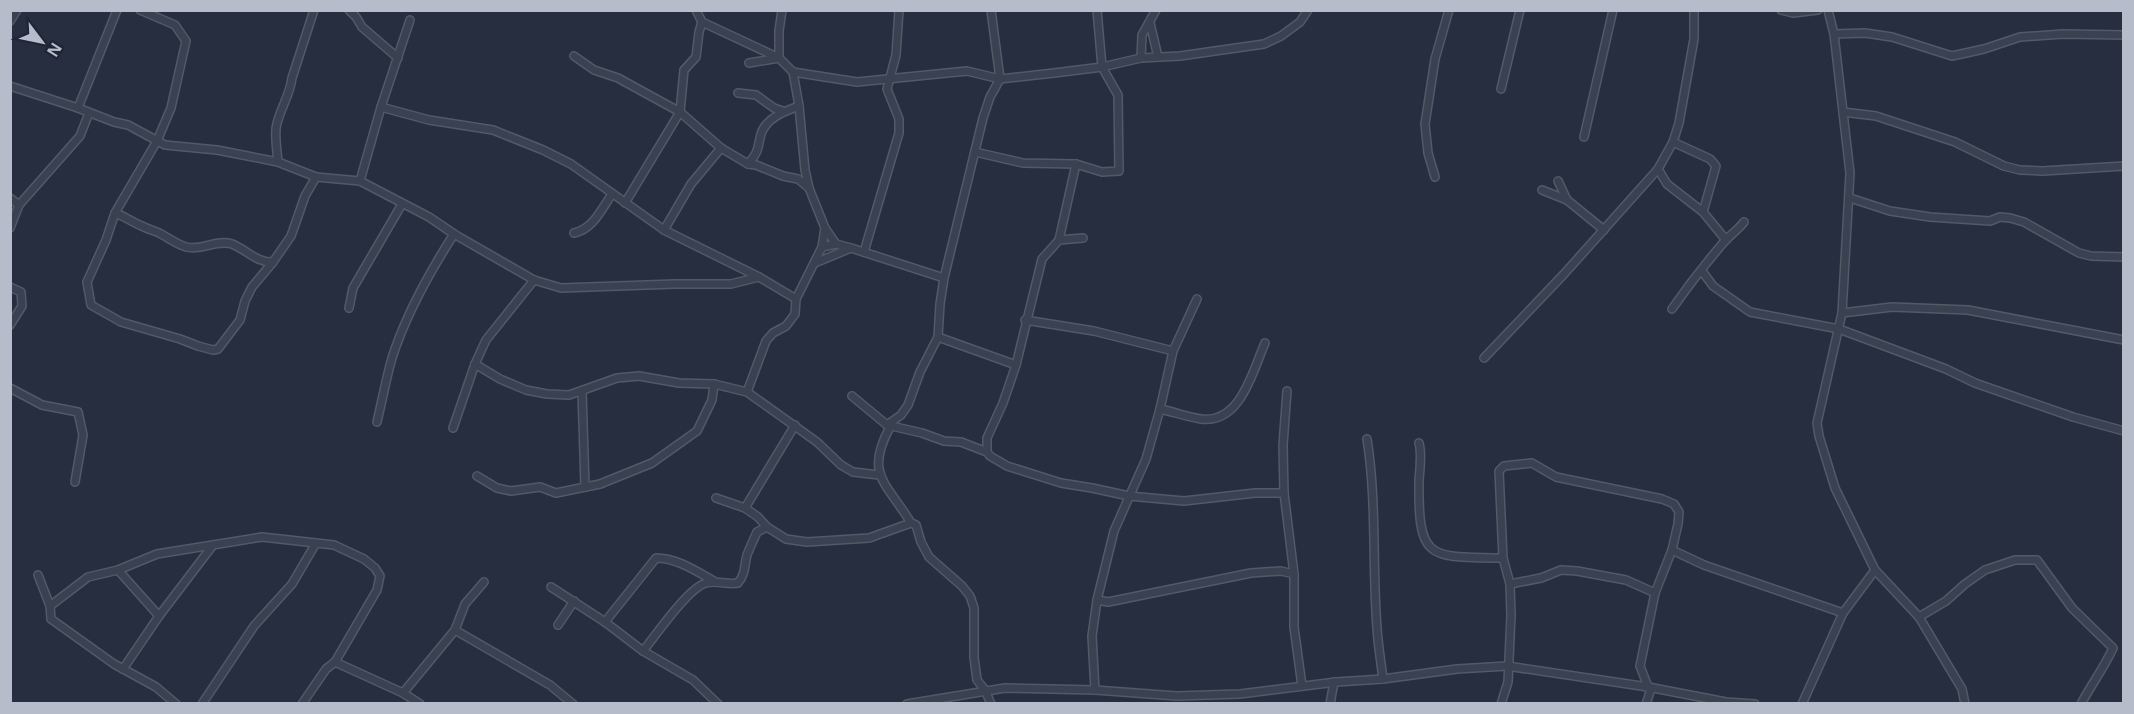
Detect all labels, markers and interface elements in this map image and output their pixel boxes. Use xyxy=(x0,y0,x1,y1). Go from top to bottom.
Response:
north arrow xyxy=(12,12,72,72)
text: N xyxy=(42,39,67,61)

